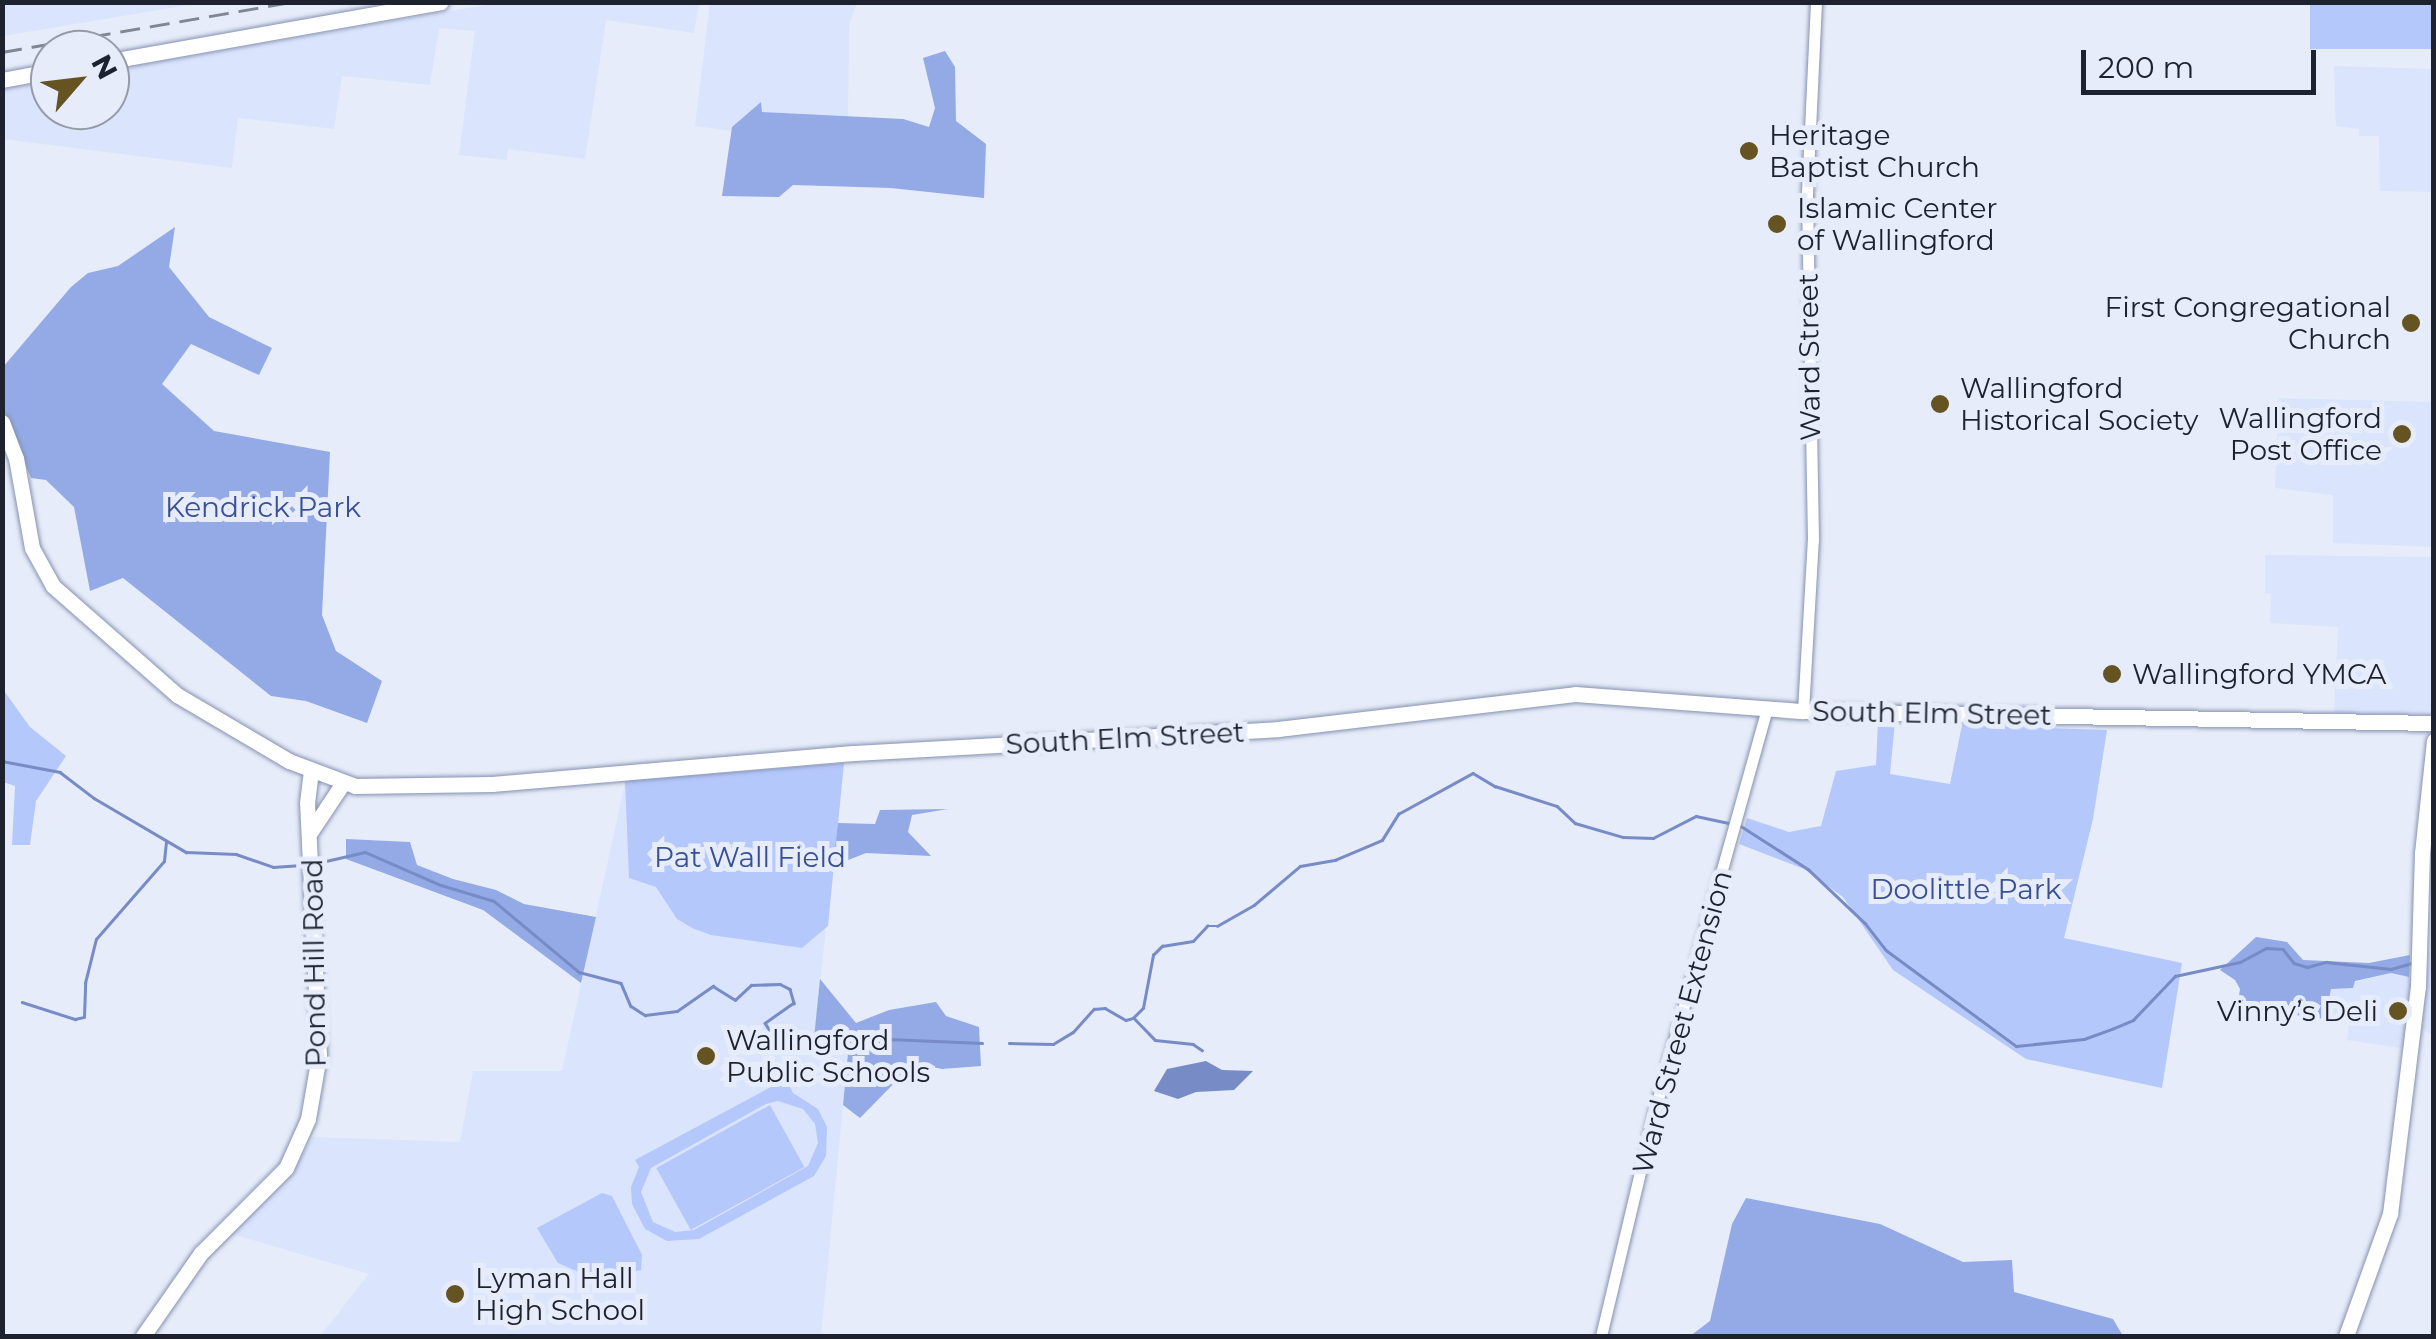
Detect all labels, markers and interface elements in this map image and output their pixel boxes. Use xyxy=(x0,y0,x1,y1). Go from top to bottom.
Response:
north arrow xyxy=(30,30,130,130)
scale bar xyxy=(2086,30,2321,92)
text: N xyxy=(84,49,125,85)
text: 200 m xyxy=(2098,49,2194,86)
place label: Heritage Baptist Church xyxy=(1769,118,1980,184)
marker: Heritage Baptist Church xyxy=(1738,140,1760,162)
place label: Islamic Center of Wallingford xyxy=(1797,191,1998,257)
marker: Islamic Center of Wallingford xyxy=(1766,213,1788,235)
street label: Ward Street xyxy=(1791,273,1827,441)
place label: First Congregational Church xyxy=(2104,290,2391,356)
marker: First Congregational Church xyxy=(2400,312,2422,334)
place label: Wallingford Historical Society xyxy=(1960,371,2198,437)
marker: Wallingford Historical Society xyxy=(1929,393,1951,415)
place label: Wallingford Post Office xyxy=(2219,401,2382,467)
marker: Wallingford Post Office xyxy=(2391,423,2413,445)
park label: Kendrick Park xyxy=(165,490,361,524)
place label: Wallingford YMCA xyxy=(2132,657,2386,691)
marker: Wallingford YMCA xyxy=(2101,663,2123,685)
street label: South Elm Street xyxy=(1812,694,2052,732)
street label: South Elm Street xyxy=(1005,715,1245,761)
park label: Pat Wall Field xyxy=(654,840,846,874)
street label: Pond Hill Road xyxy=(295,858,333,1068)
street label: Ward Street Extension xyxy=(1625,867,1739,1177)
park label: Doolittle Park xyxy=(1870,872,2062,906)
place label: Vinny’s Deli xyxy=(2217,994,2378,1028)
marker: Vinny’s Deli xyxy=(2387,1000,2409,1022)
place label: Wallingford Public Schools xyxy=(726,1023,930,1089)
marker: Wallingford Public Schools xyxy=(695,1045,717,1067)
place label: Lyman Hall High School xyxy=(475,1261,645,1327)
marker: Lyman Hall High School xyxy=(444,1283,466,1305)

